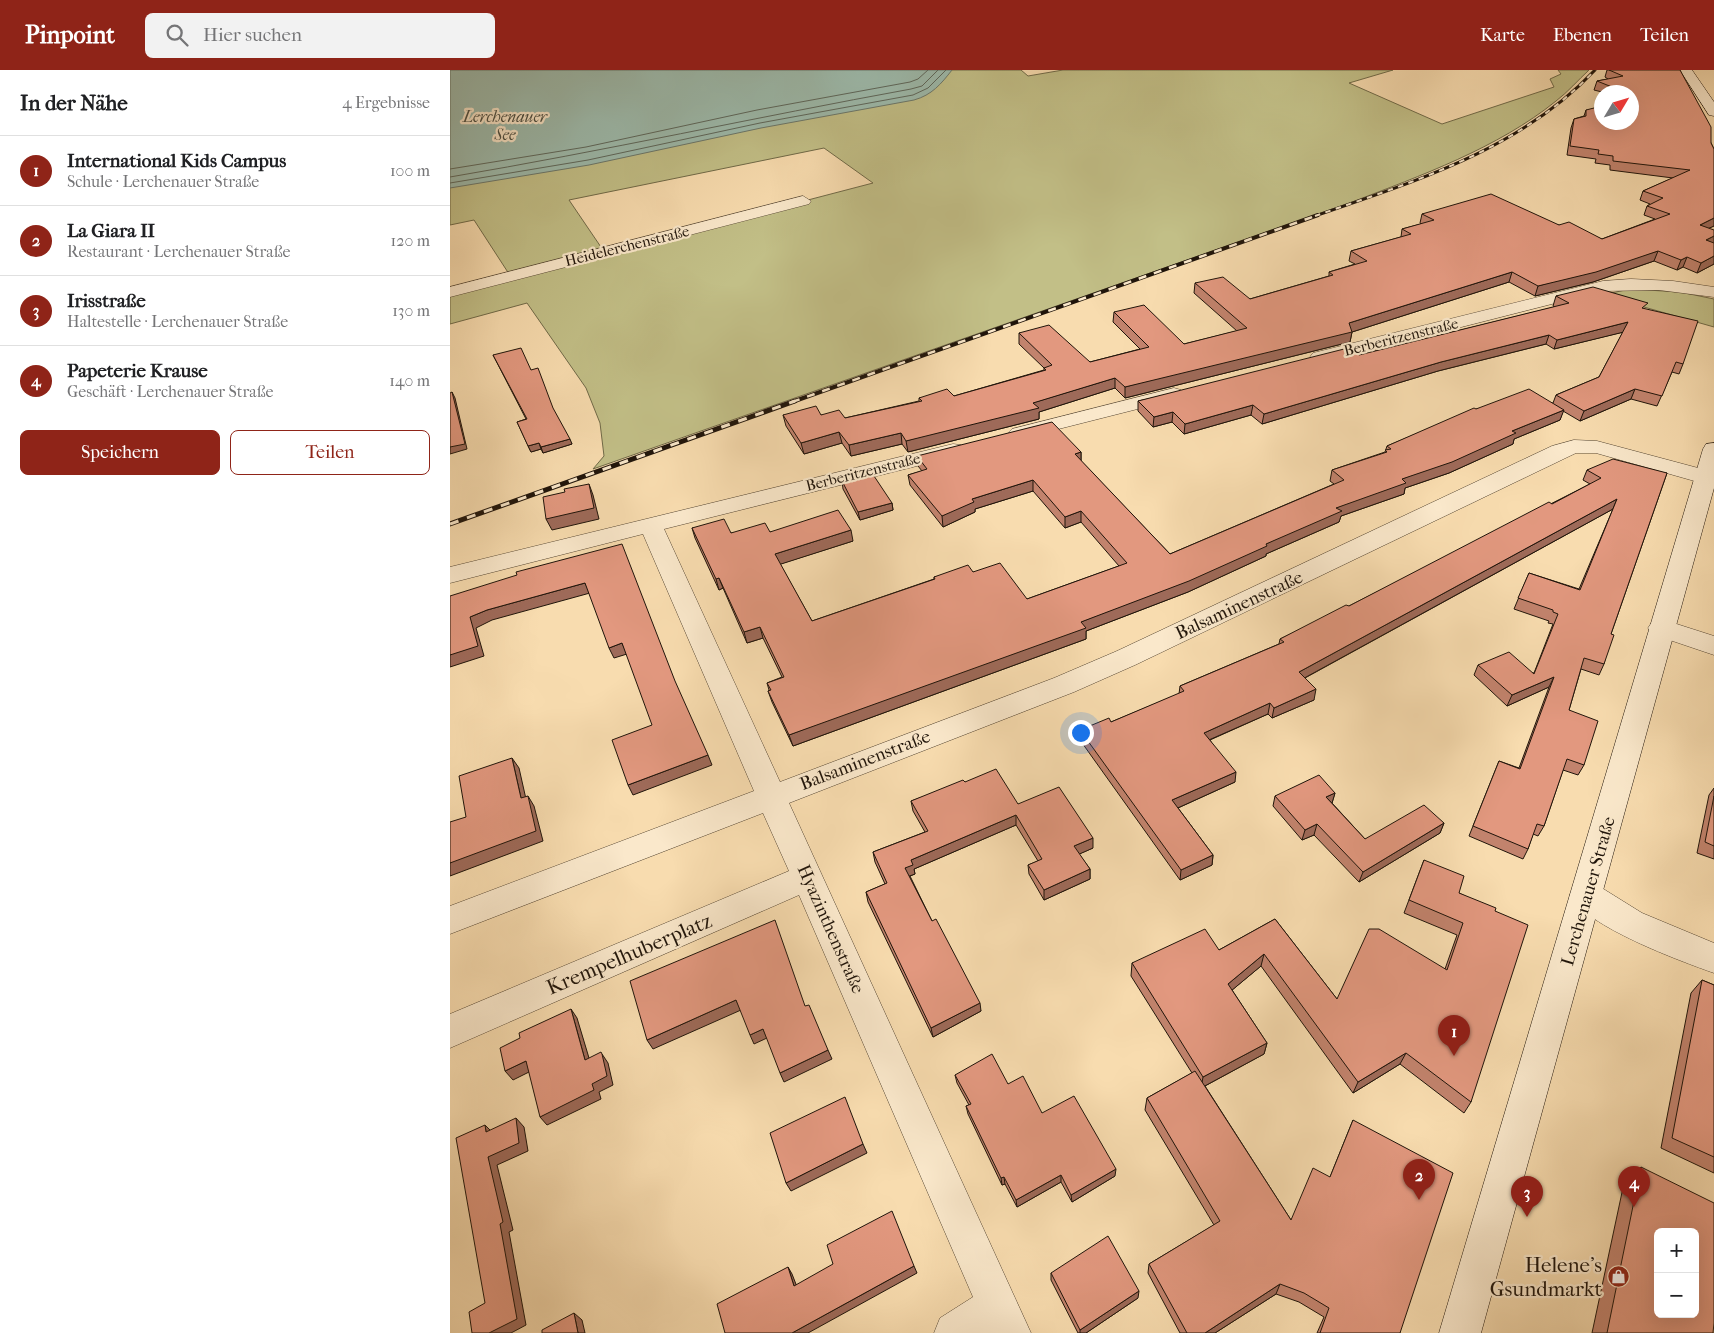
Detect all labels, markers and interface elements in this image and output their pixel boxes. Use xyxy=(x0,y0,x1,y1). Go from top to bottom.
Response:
search box xyxy=(145,13,495,58)
text: Pinpoint xyxy=(25,21,115,49)
icon: search xyxy=(163,21,191,49)
text: Hier suchen xyxy=(203,24,302,46)
text: Karte xyxy=(1480,25,1525,46)
text: Ebenen xyxy=(1553,25,1612,46)
text: Teilen xyxy=(1640,25,1689,46)
north arrow xyxy=(1594,85,1639,130)
text: In der Nähe xyxy=(20,91,128,115)
text: 4 Ergebnisse xyxy=(342,93,430,112)
water label: Lerchenauer See xyxy=(462,107,549,144)
text: International Kids Campus xyxy=(67,150,286,172)
text: 1 xyxy=(33,161,39,180)
text: 100 m xyxy=(390,161,430,180)
text: Schule · Lerchenauer Straße xyxy=(67,172,259,191)
text: La Giara II xyxy=(67,220,155,242)
street label: Heidelerchenstraße xyxy=(563,222,692,270)
text: 2 xyxy=(32,231,40,250)
text: 120 m xyxy=(391,231,430,250)
text: Restaurant · Lerchenauer Straße xyxy=(67,242,290,261)
text: Irisstraße xyxy=(67,290,146,312)
text: 3 xyxy=(33,301,39,320)
text: 130 m xyxy=(392,301,430,320)
text: Haltestelle · Lerchenauer Straße xyxy=(67,312,288,331)
street label: Berberitzenstraße xyxy=(1342,314,1461,360)
text: Papeterie Krause xyxy=(67,360,208,382)
text: 4 xyxy=(31,371,41,390)
text: 140 m xyxy=(389,371,430,390)
text: Geschäft · Lerchenauer Straße xyxy=(67,382,273,401)
button: Speichern xyxy=(20,430,220,475)
button: Teilen xyxy=(230,430,430,475)
street label: Berberitzenstraße xyxy=(804,449,923,495)
street label: Balsaminenstraße xyxy=(1172,567,1306,644)
your location xyxy=(1068,720,1094,746)
street label: Balsaminenstraße xyxy=(797,726,933,795)
street label: Lerchenauer Straße xyxy=(1557,814,1620,968)
street label: Hyazinthenstraße xyxy=(793,862,868,997)
street label: Krempelhuberplatz xyxy=(543,908,715,1000)
pin: 1 xyxy=(1438,1015,1470,1056)
pin: 2 xyxy=(1403,1159,1435,1200)
pin: 4 xyxy=(1618,1166,1650,1207)
pin: 3 xyxy=(1511,1176,1543,1217)
map controls xyxy=(1654,1228,1699,1318)
button: + xyxy=(1654,1228,1699,1273)
place label: Helene's Gsundmarkt xyxy=(1490,1253,1602,1301)
shop icon: Helene's Gsundmarkt xyxy=(1606,1265,1630,1289)
button: − xyxy=(1654,1273,1699,1318)

